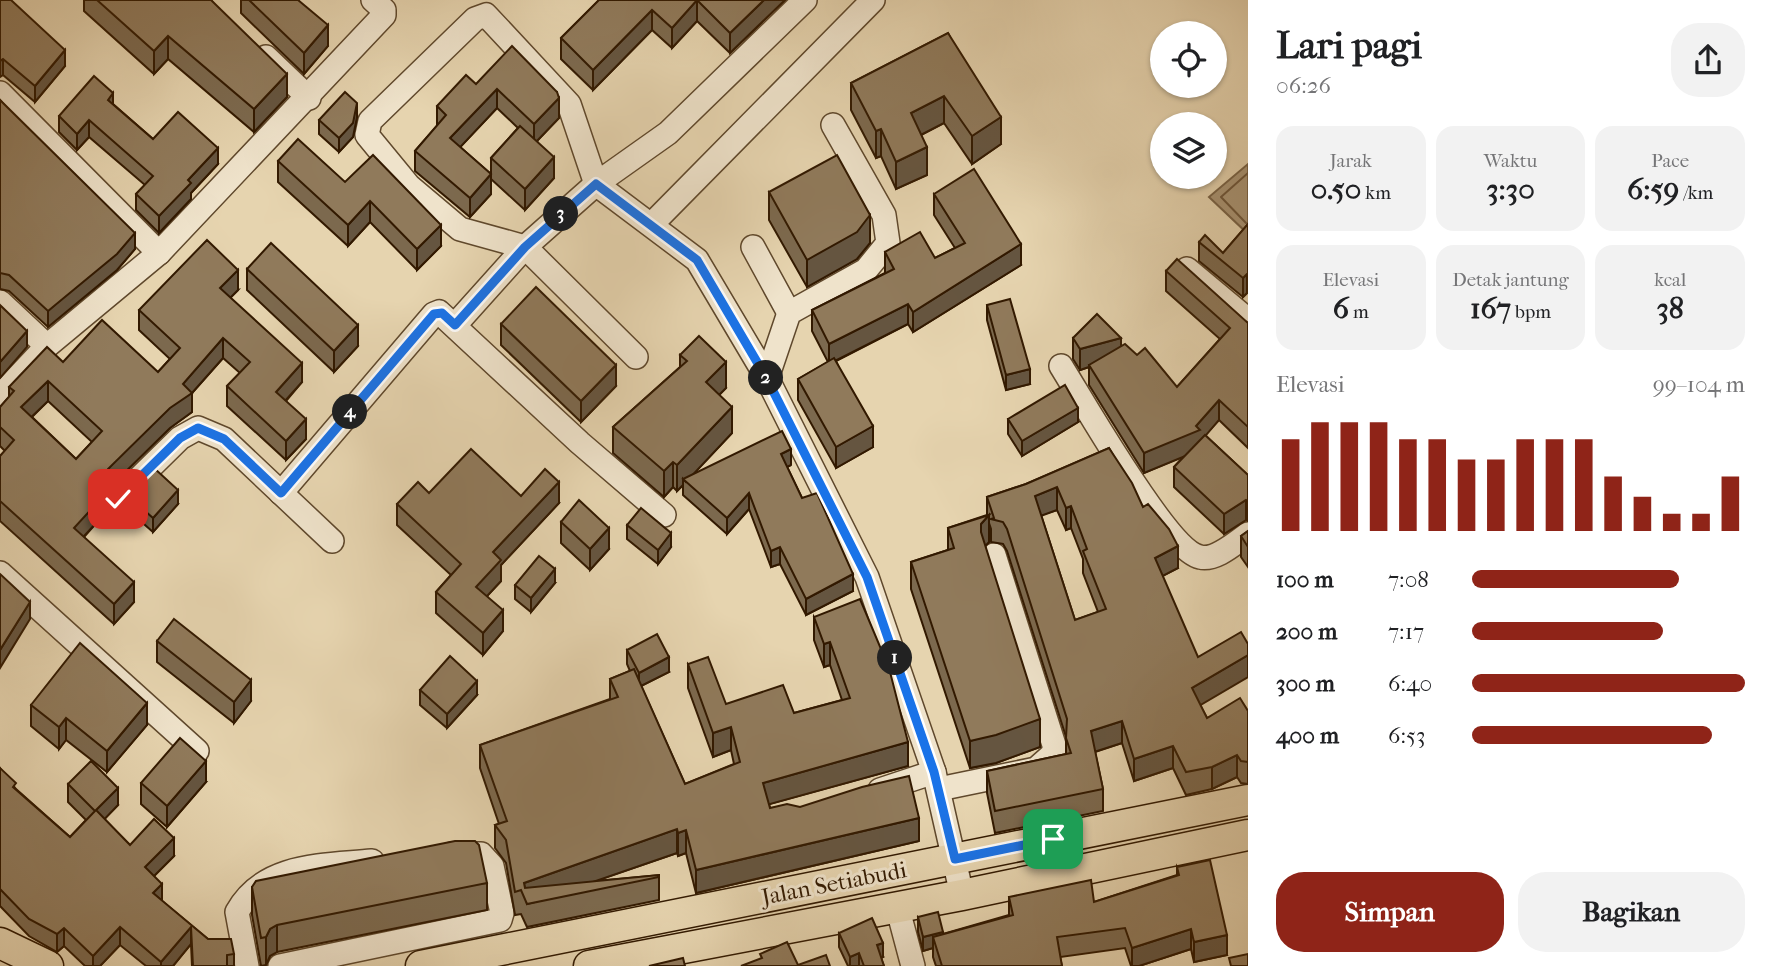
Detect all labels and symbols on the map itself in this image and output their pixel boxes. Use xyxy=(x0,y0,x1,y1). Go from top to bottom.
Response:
pin: 3 xyxy=(544,196,578,232)
pin: 2 xyxy=(748,360,784,396)
pin: 4 xyxy=(332,394,368,430)
pin xyxy=(88,469,148,529)
pin: 1 xyxy=(878,640,912,676)
pin xyxy=(1023,809,1083,869)
street label: Jalan Setiabudi xyxy=(757,856,909,911)

